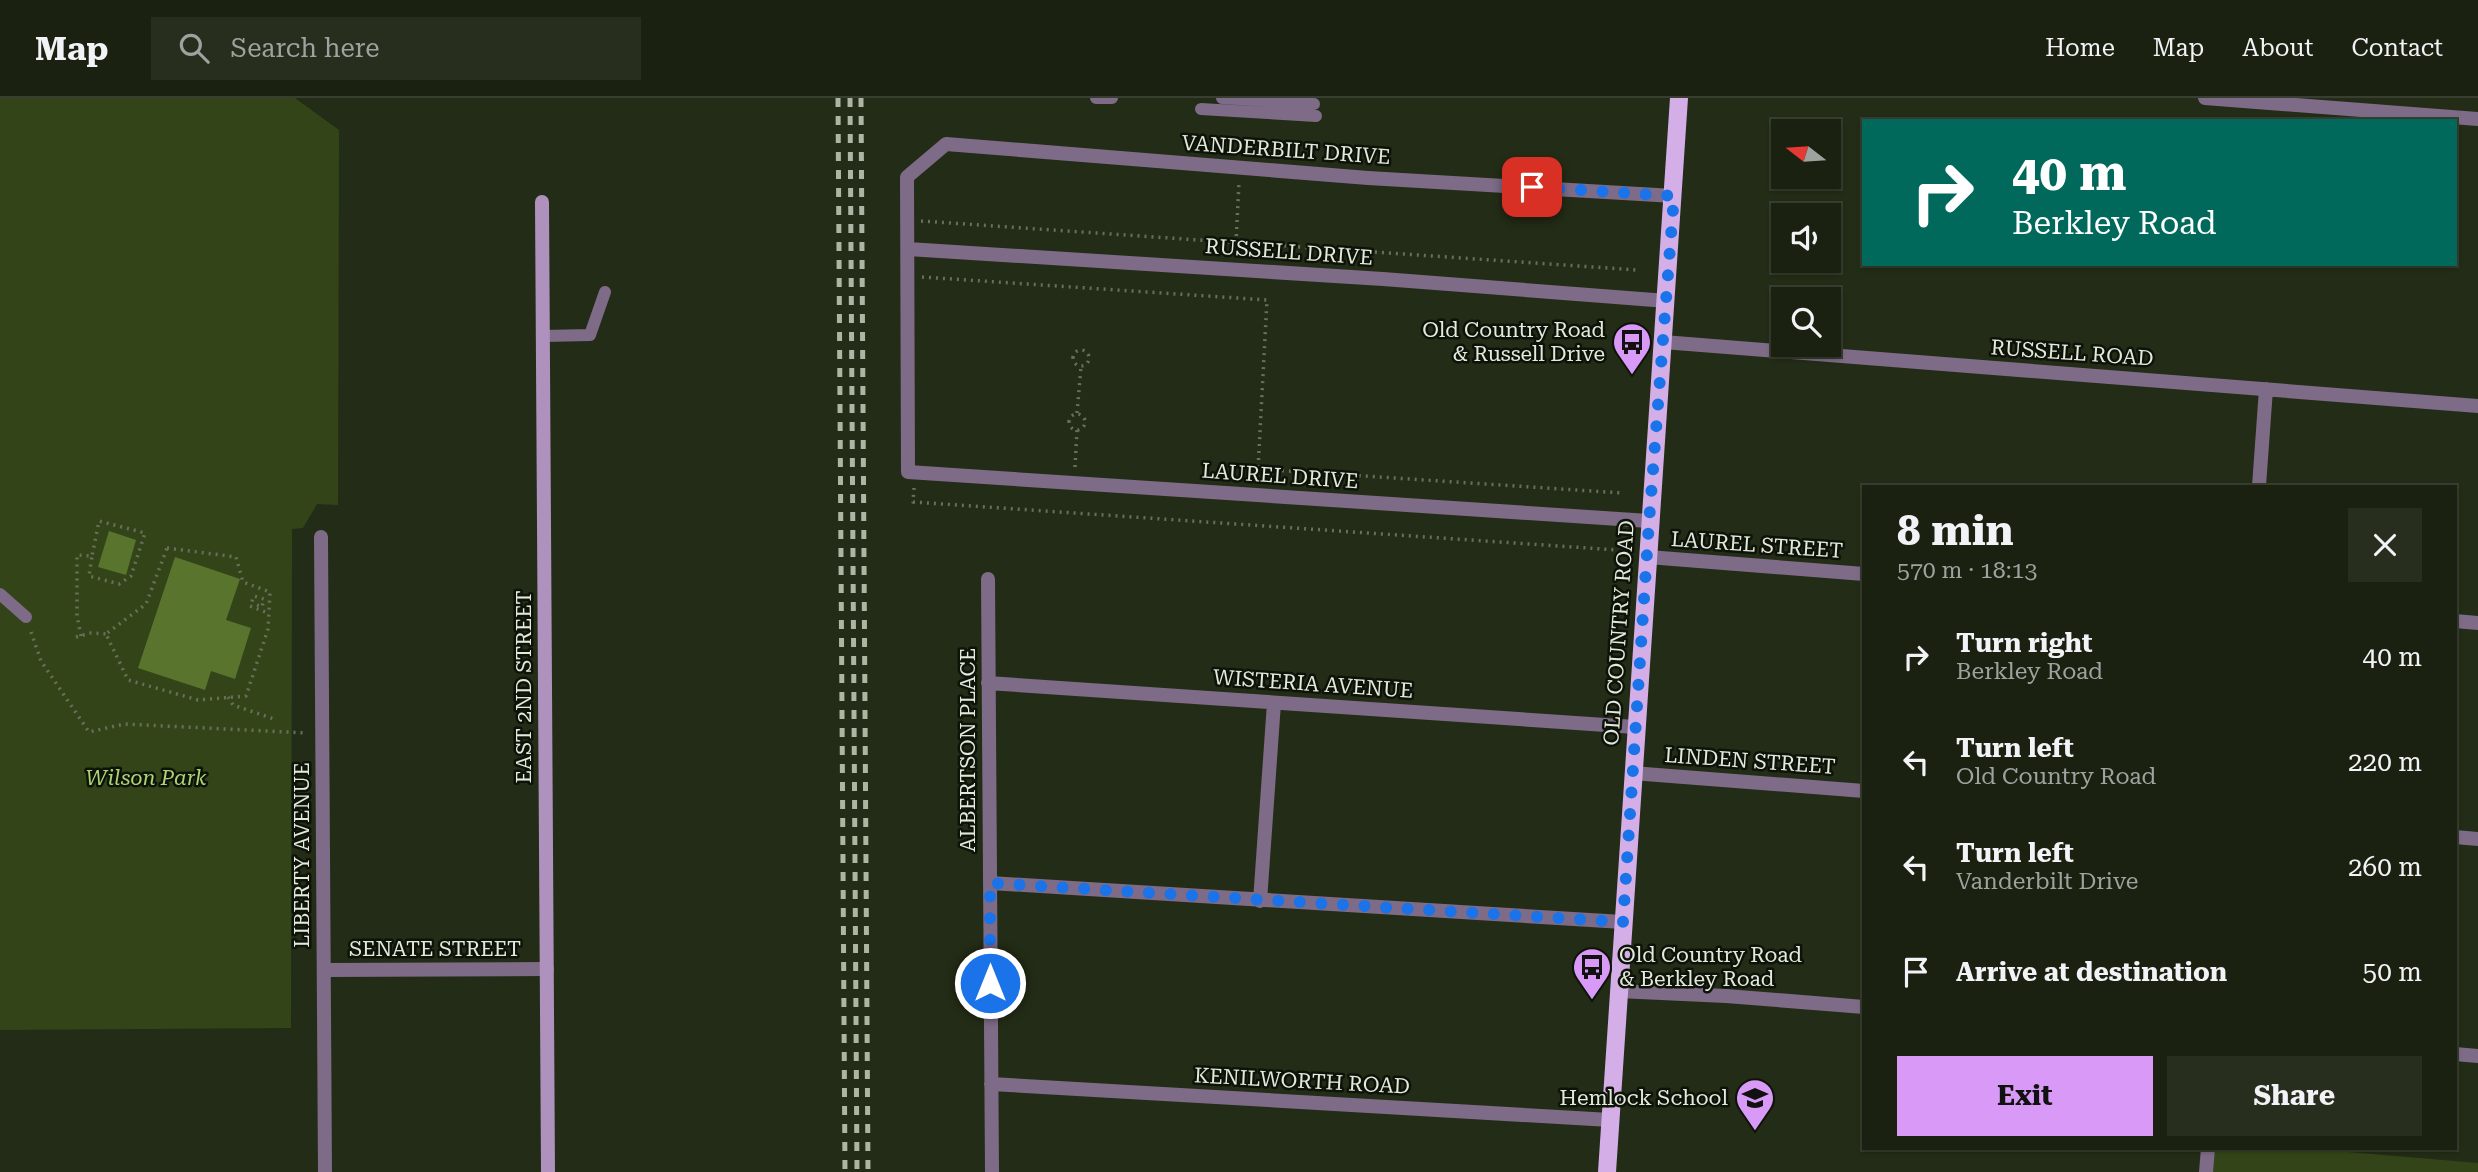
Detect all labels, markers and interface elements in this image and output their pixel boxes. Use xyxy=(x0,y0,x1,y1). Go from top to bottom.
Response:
search box xyxy=(151,17,641,80)
text: Map xyxy=(35,29,109,68)
icon: search xyxy=(175,29,213,67)
text: Search here xyxy=(231,33,380,63)
text: Home xyxy=(2045,34,2115,62)
text: Map xyxy=(2153,34,2204,62)
text: About xyxy=(2242,34,2313,62)
text: Contact xyxy=(2351,34,2443,62)
north arrow xyxy=(1771,119,1841,189)
map controls xyxy=(1771,119,1841,357)
street label: VANDERBILT DRIVE xyxy=(1181,131,1391,169)
text: 40 m xyxy=(2012,145,2127,202)
icon: right xyxy=(1897,147,1988,238)
pin xyxy=(1502,157,1562,217)
icon: arrive xyxy=(1513,168,1551,206)
button: sound xyxy=(1771,203,1841,273)
text: Berkley Road xyxy=(2012,204,2217,242)
street label: RUSSELL DRIVE xyxy=(1204,234,1374,270)
button: search xyxy=(1771,287,1841,357)
place label: Old Country Road & Russell Drive xyxy=(1422,318,1606,366)
bus stop icon: Old Country Road & Russell Drive xyxy=(1611,321,1653,376)
street label: RUSSELL ROAD xyxy=(1990,335,2154,371)
street label: LAUREL DRIVE xyxy=(1201,459,1359,493)
text: 8 min xyxy=(1897,506,2014,555)
button: close xyxy=(2348,508,2422,582)
street label: OLD COUNTRY ROAD xyxy=(1599,520,1639,746)
street label: LAUREL STREET xyxy=(1670,527,1844,563)
text: 570 m · 18:13 xyxy=(1897,557,2037,584)
street label: EAST 2ND STREET xyxy=(512,591,536,783)
text: Turn right xyxy=(1956,628,2092,658)
icon: right xyxy=(1897,638,1935,676)
text: 40 m xyxy=(2363,642,2422,672)
street label: ALBERTSON PLACE xyxy=(956,648,980,852)
text: Berkley Road xyxy=(1956,658,2103,685)
street label: WISTERIA AVENUE xyxy=(1212,665,1414,703)
text: Turn left xyxy=(1956,733,2074,763)
street label: LINDEN STREET xyxy=(1664,743,1836,779)
icon: left xyxy=(1897,743,1935,781)
text: 220 m xyxy=(2348,747,2422,777)
street label: LIBERTY AVENUE xyxy=(290,762,314,948)
text: Old Country Road xyxy=(1956,763,2156,790)
park label: Wilson Park xyxy=(86,766,207,790)
text: Turn left xyxy=(1956,838,2074,868)
icon: left xyxy=(1897,848,1935,886)
text: 260 m xyxy=(2348,852,2422,882)
text: Vanderbilt Drive xyxy=(1956,868,2138,895)
street label: SENATE STREET xyxy=(349,937,521,961)
place label: Old Country Road & Berkley Road xyxy=(1619,943,1802,991)
position arrow xyxy=(953,946,1027,1020)
bus stop icon: Old Country Road & Berkley Road xyxy=(1571,946,1613,1001)
icon: arrive xyxy=(1897,953,1935,991)
text: Arrive at destination xyxy=(1956,957,2227,987)
text: 50 m xyxy=(2363,957,2422,987)
button: Exit xyxy=(1897,1056,2153,1136)
button: Share xyxy=(2167,1056,2422,1136)
street label: KENILWORTH ROAD xyxy=(1193,1063,1411,1099)
school or university icon: Hemlock School xyxy=(1734,1077,1776,1132)
place label: Hemlock School xyxy=(1560,1086,1728,1110)

